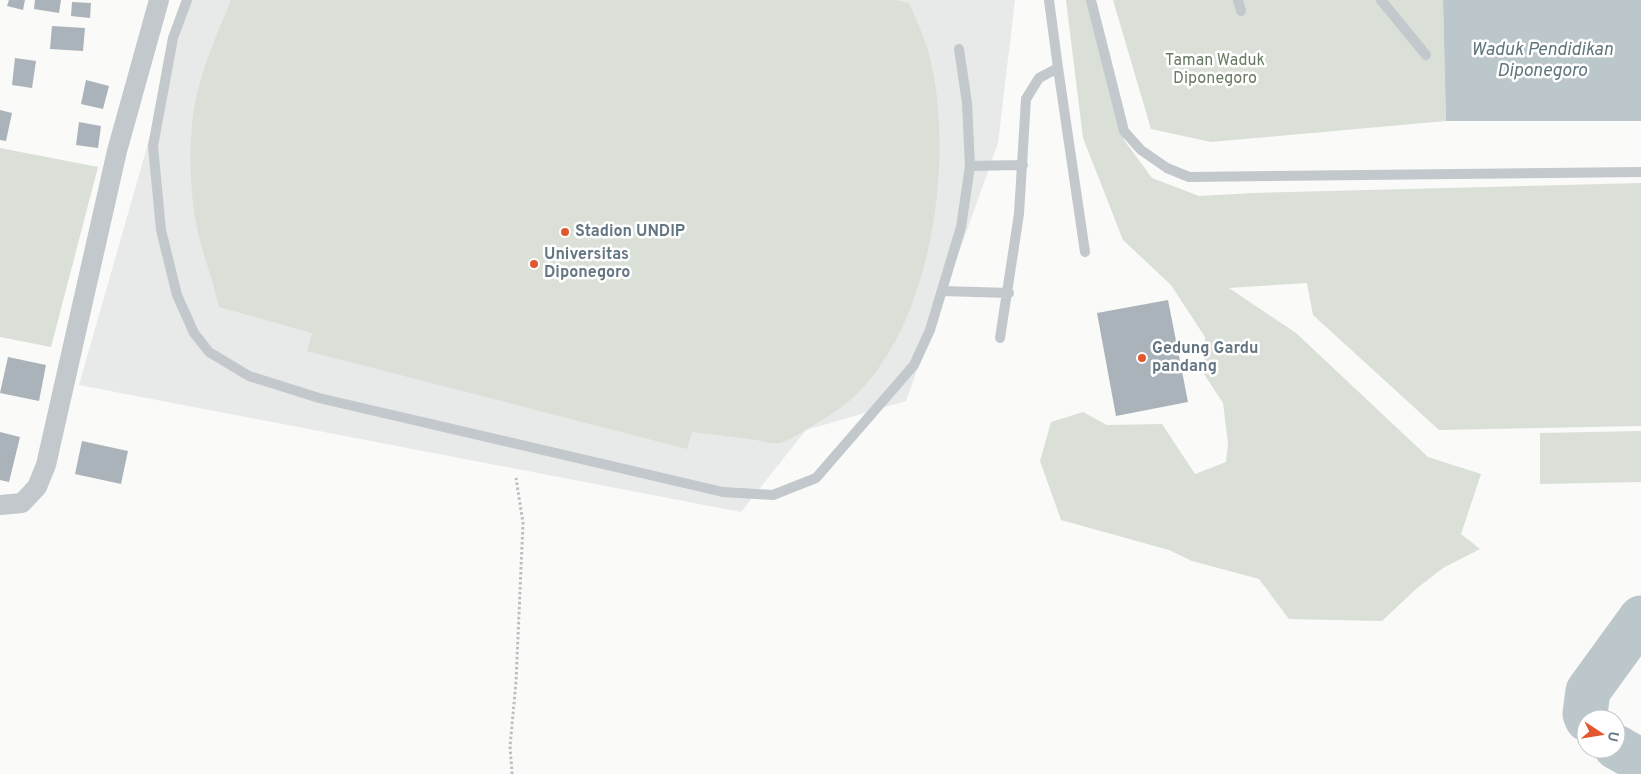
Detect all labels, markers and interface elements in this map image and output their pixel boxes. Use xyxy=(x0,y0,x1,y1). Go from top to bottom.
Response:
water label: Waduk Pendidikan Diponegoro xyxy=(1471,39,1613,83)
park label: Taman Waduk Diponegoro xyxy=(1165,51,1265,89)
place label: Stadion UNDIP xyxy=(575,222,685,242)
marker: Stadion UNDIP xyxy=(559,226,571,238)
place label: Universitas Diponegoro xyxy=(544,245,630,283)
marker: Universitas Diponegoro xyxy=(528,258,540,270)
place label: Gedung Gardu pandang xyxy=(1152,339,1258,377)
marker: Gedung Gardu pandang xyxy=(1136,352,1148,364)
north arrow xyxy=(1576,709,1626,759)
text: U xyxy=(1603,730,1622,743)

